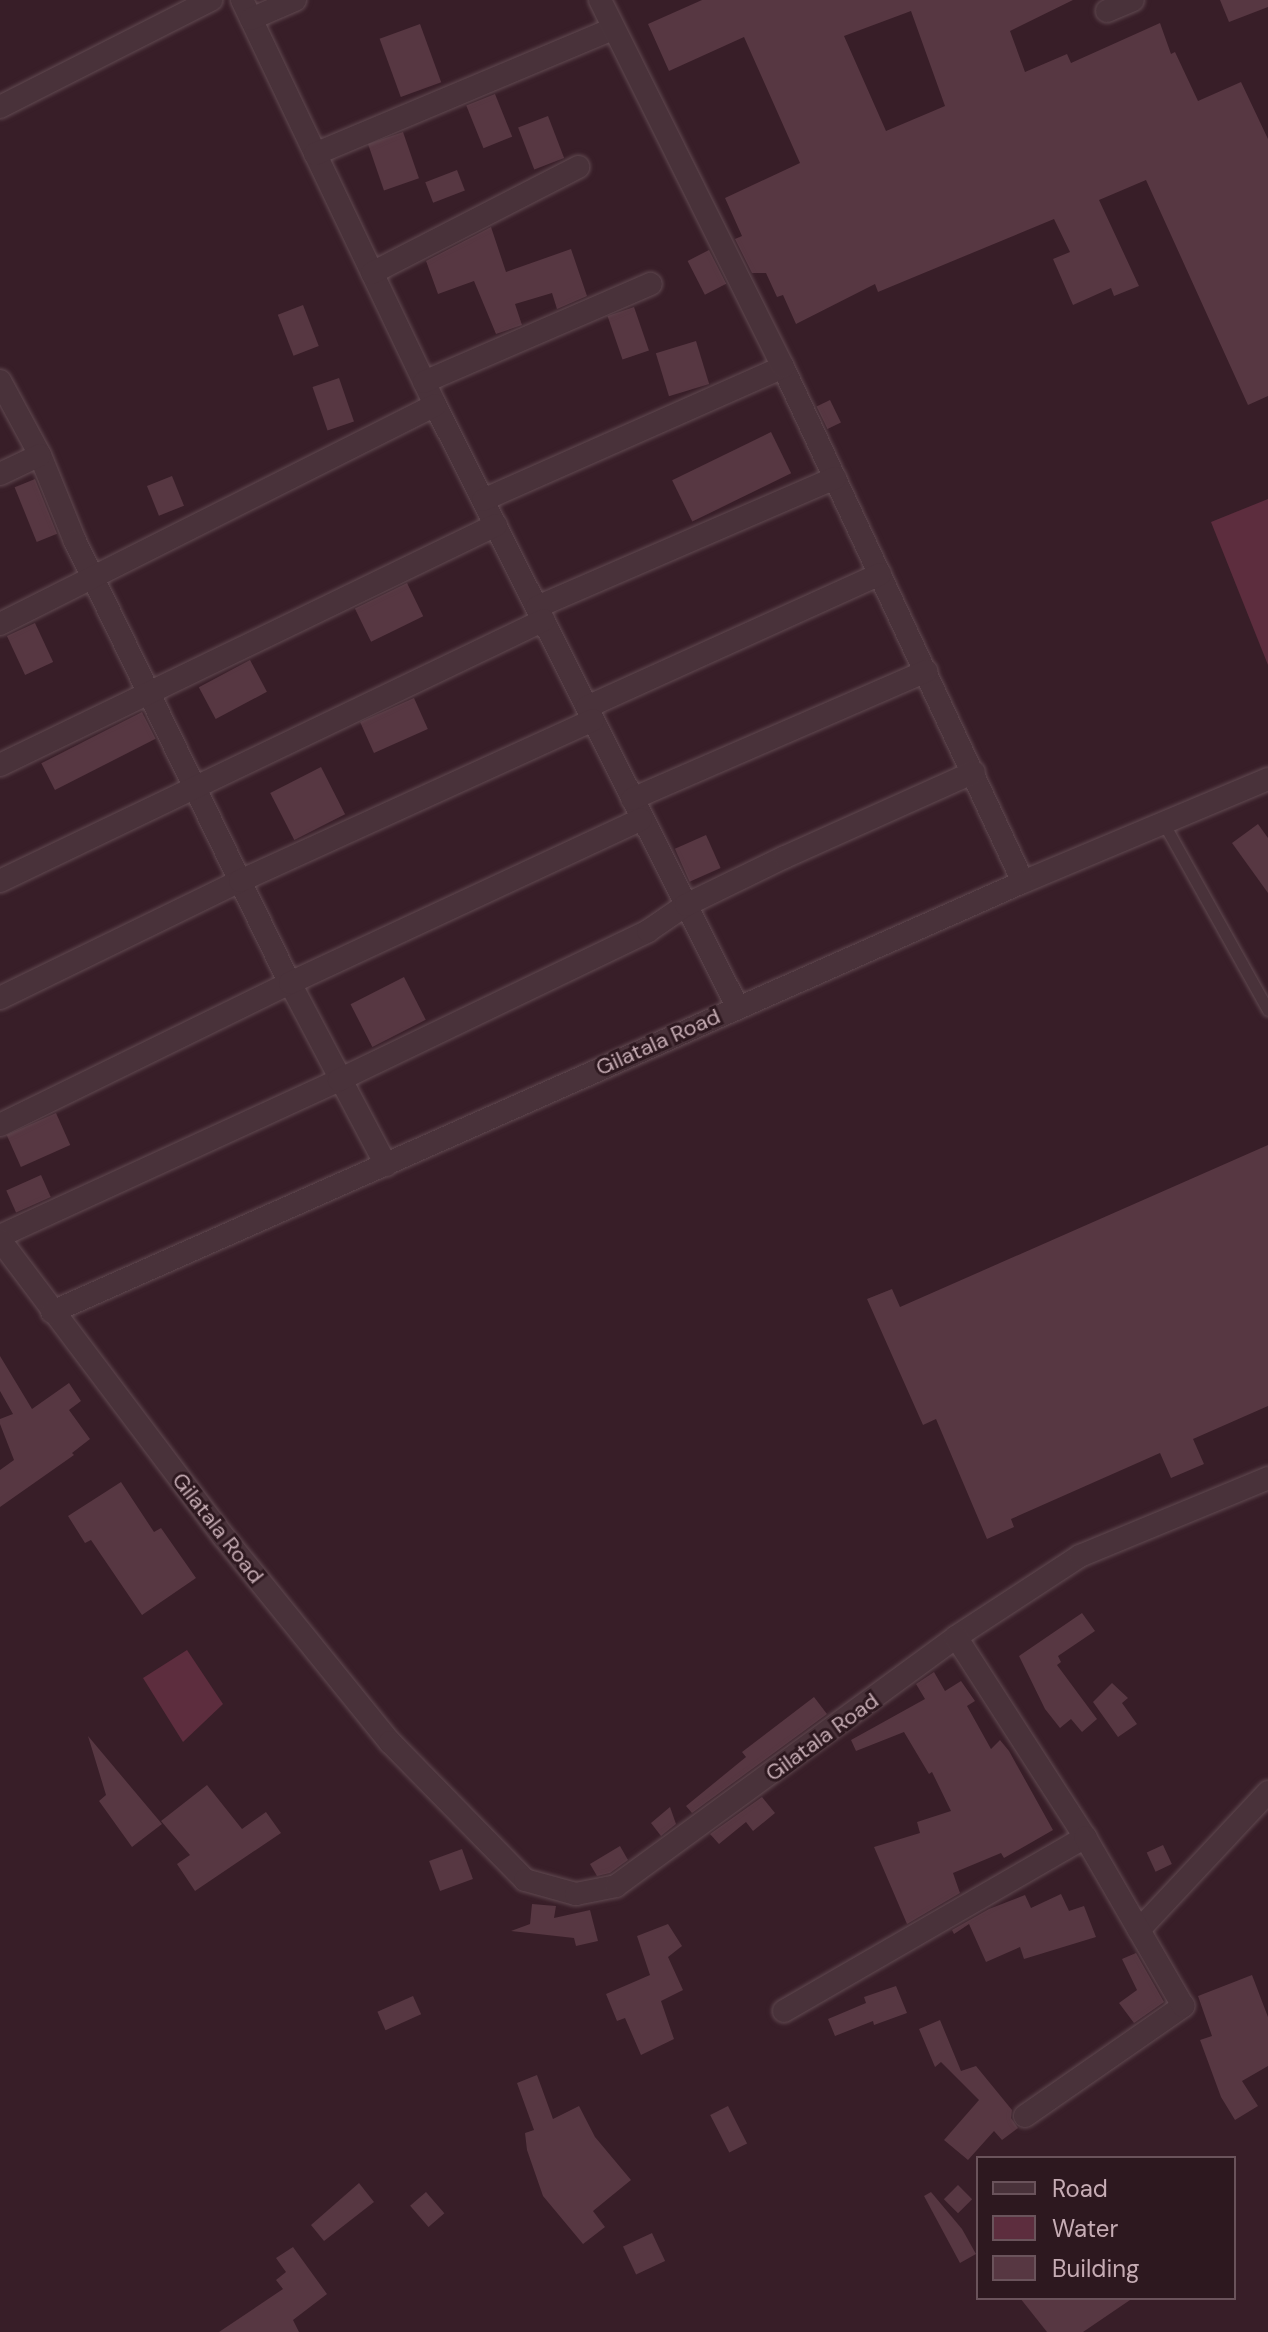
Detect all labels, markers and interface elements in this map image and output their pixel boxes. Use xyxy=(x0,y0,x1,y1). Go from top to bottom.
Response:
street label: Gilatala Road xyxy=(592,1003,724,1081)
street label: Gilatala Road xyxy=(167,1467,269,1589)
street label: Gilatala Road xyxy=(760,1687,884,1787)
legend xyxy=(976,2156,1236,2300)
text: Road xyxy=(1052,2173,1108,2204)
text: Water xyxy=(1052,2213,1118,2244)
text: Building xyxy=(1052,2253,1139,2284)

